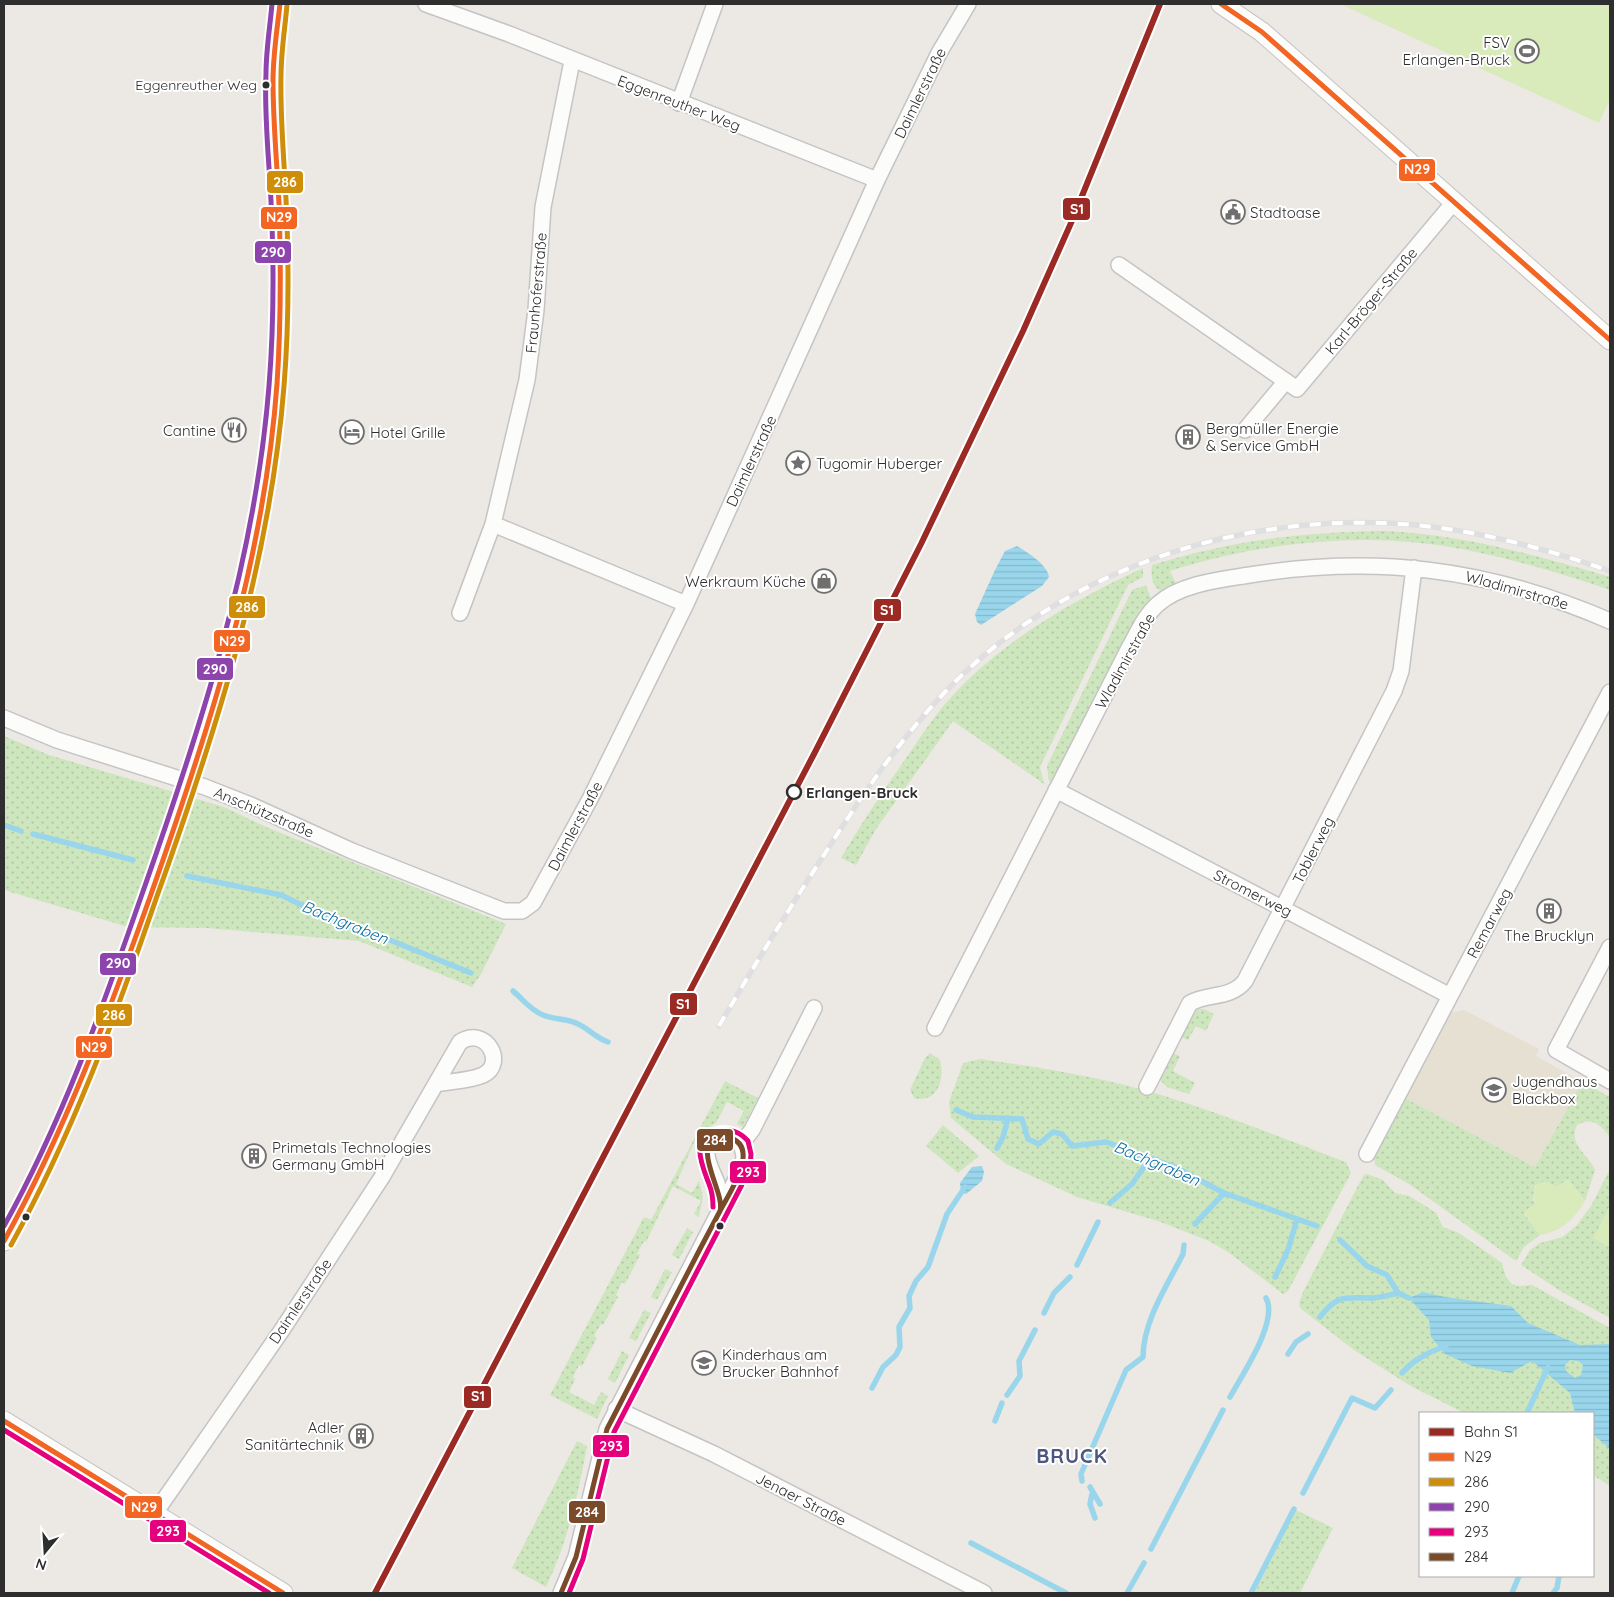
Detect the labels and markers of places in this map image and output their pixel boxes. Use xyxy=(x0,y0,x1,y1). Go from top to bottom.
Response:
place label: FSV Erlangen-Bruck xyxy=(1403,33,1510,69)
sports icon: FSV Erlangen-Bruck xyxy=(1514,38,1540,64)
place label: Eggenreuther Weg xyxy=(135,76,257,94)
marker: Eggenreuther Weg xyxy=(261,80,271,90)
public building icon: Stadtoase xyxy=(1220,199,1246,225)
place label: Stadtoase xyxy=(1250,203,1320,222)
restaurant icon: Cantine xyxy=(221,417,247,443)
hotel icon: Hotel Grille xyxy=(339,419,365,445)
place label: Bergmüller Energie & Service GmbH xyxy=(1206,419,1339,455)
place label: Cantine xyxy=(163,421,216,440)
place label: Hotel Grille xyxy=(370,423,446,442)
building icon: Bergmüller Energie & Service GmbH xyxy=(1175,424,1201,450)
place icon: Tugomir Huberger xyxy=(785,450,811,476)
place label: Tugomir Huberger xyxy=(816,454,943,473)
shop icon: Werkraum Küche xyxy=(811,568,837,594)
place label: Werkraum Küche xyxy=(685,572,806,591)
place label: Erlangen-Bruck xyxy=(806,783,918,802)
marker: Erlangen-Bruck xyxy=(786,784,802,800)
building icon: The Brucklyn xyxy=(1536,898,1562,924)
place label: The Brucklyn xyxy=(1504,926,1594,945)
place label: Jugendhaus Blackbox xyxy=(1512,1072,1597,1108)
school or university icon: Jugendhaus Blackbox xyxy=(1481,1077,1507,1103)
place label: Primetals Technologies Germany GmbH xyxy=(272,1138,431,1174)
building icon: Primetals Technologies Germany GmbH xyxy=(241,1143,267,1169)
unlabelled marker xyxy=(21,1212,31,1222)
unlabelled marker xyxy=(715,1221,725,1231)
place label: Kinderhaus am Brucker Bahnhof xyxy=(722,1345,840,1381)
school or university icon: Kinderhaus am Brucker Bahnhof xyxy=(691,1350,717,1376)
place label: Adler Sanitärtechnik xyxy=(245,1418,344,1454)
building icon: Adler Sanitärtechnik xyxy=(348,1423,374,1449)

